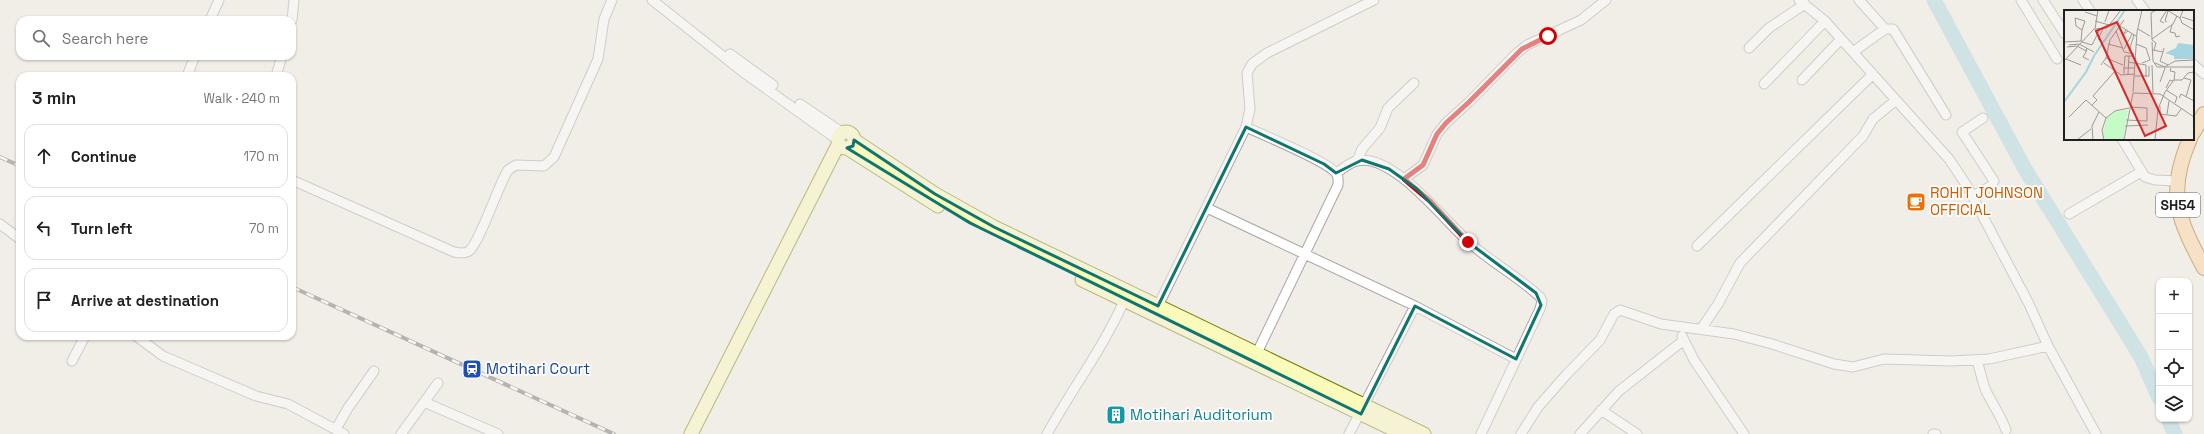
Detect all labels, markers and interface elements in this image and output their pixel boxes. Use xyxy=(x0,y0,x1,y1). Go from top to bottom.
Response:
inset map xyxy=(2064,10,2194,140)
search box xyxy=(16,16,296,60)
icon: search xyxy=(30,27,52,49)
route start xyxy=(1539,27,1557,45)
text: Search here xyxy=(62,29,148,48)
text: 3 min xyxy=(32,87,76,109)
text: Walk · 240 m xyxy=(204,90,280,107)
icon: ahead xyxy=(33,145,55,167)
text: Continue xyxy=(71,147,137,166)
text: 170 m xyxy=(243,148,279,165)
place label: ROHIT JOHNSON OFFICIAL xyxy=(1930,183,2043,219)
cafe icon: ROHIT JOHNSON OFFICIAL xyxy=(1905,191,1927,213)
road number: SH54 xyxy=(2156,193,2200,217)
icon: left xyxy=(33,217,55,239)
text: Turn left xyxy=(71,219,133,238)
text: 70 m xyxy=(249,220,279,237)
route end xyxy=(1459,233,1477,251)
map controls xyxy=(2156,278,2192,422)
button: + xyxy=(2156,278,2192,314)
icon: arrive xyxy=(33,289,55,311)
text: Arrive at destination xyxy=(71,291,219,310)
button: − xyxy=(2156,314,2192,350)
button: locate xyxy=(2156,350,2192,386)
station icon: Motihari Court xyxy=(461,358,483,380)
place label: Motihari Court xyxy=(486,359,590,378)
button: layers xyxy=(2156,386,2192,422)
building icon: Motihari Auditorium xyxy=(1105,404,1127,426)
place label: Motihari Auditorium xyxy=(1130,405,1273,424)

